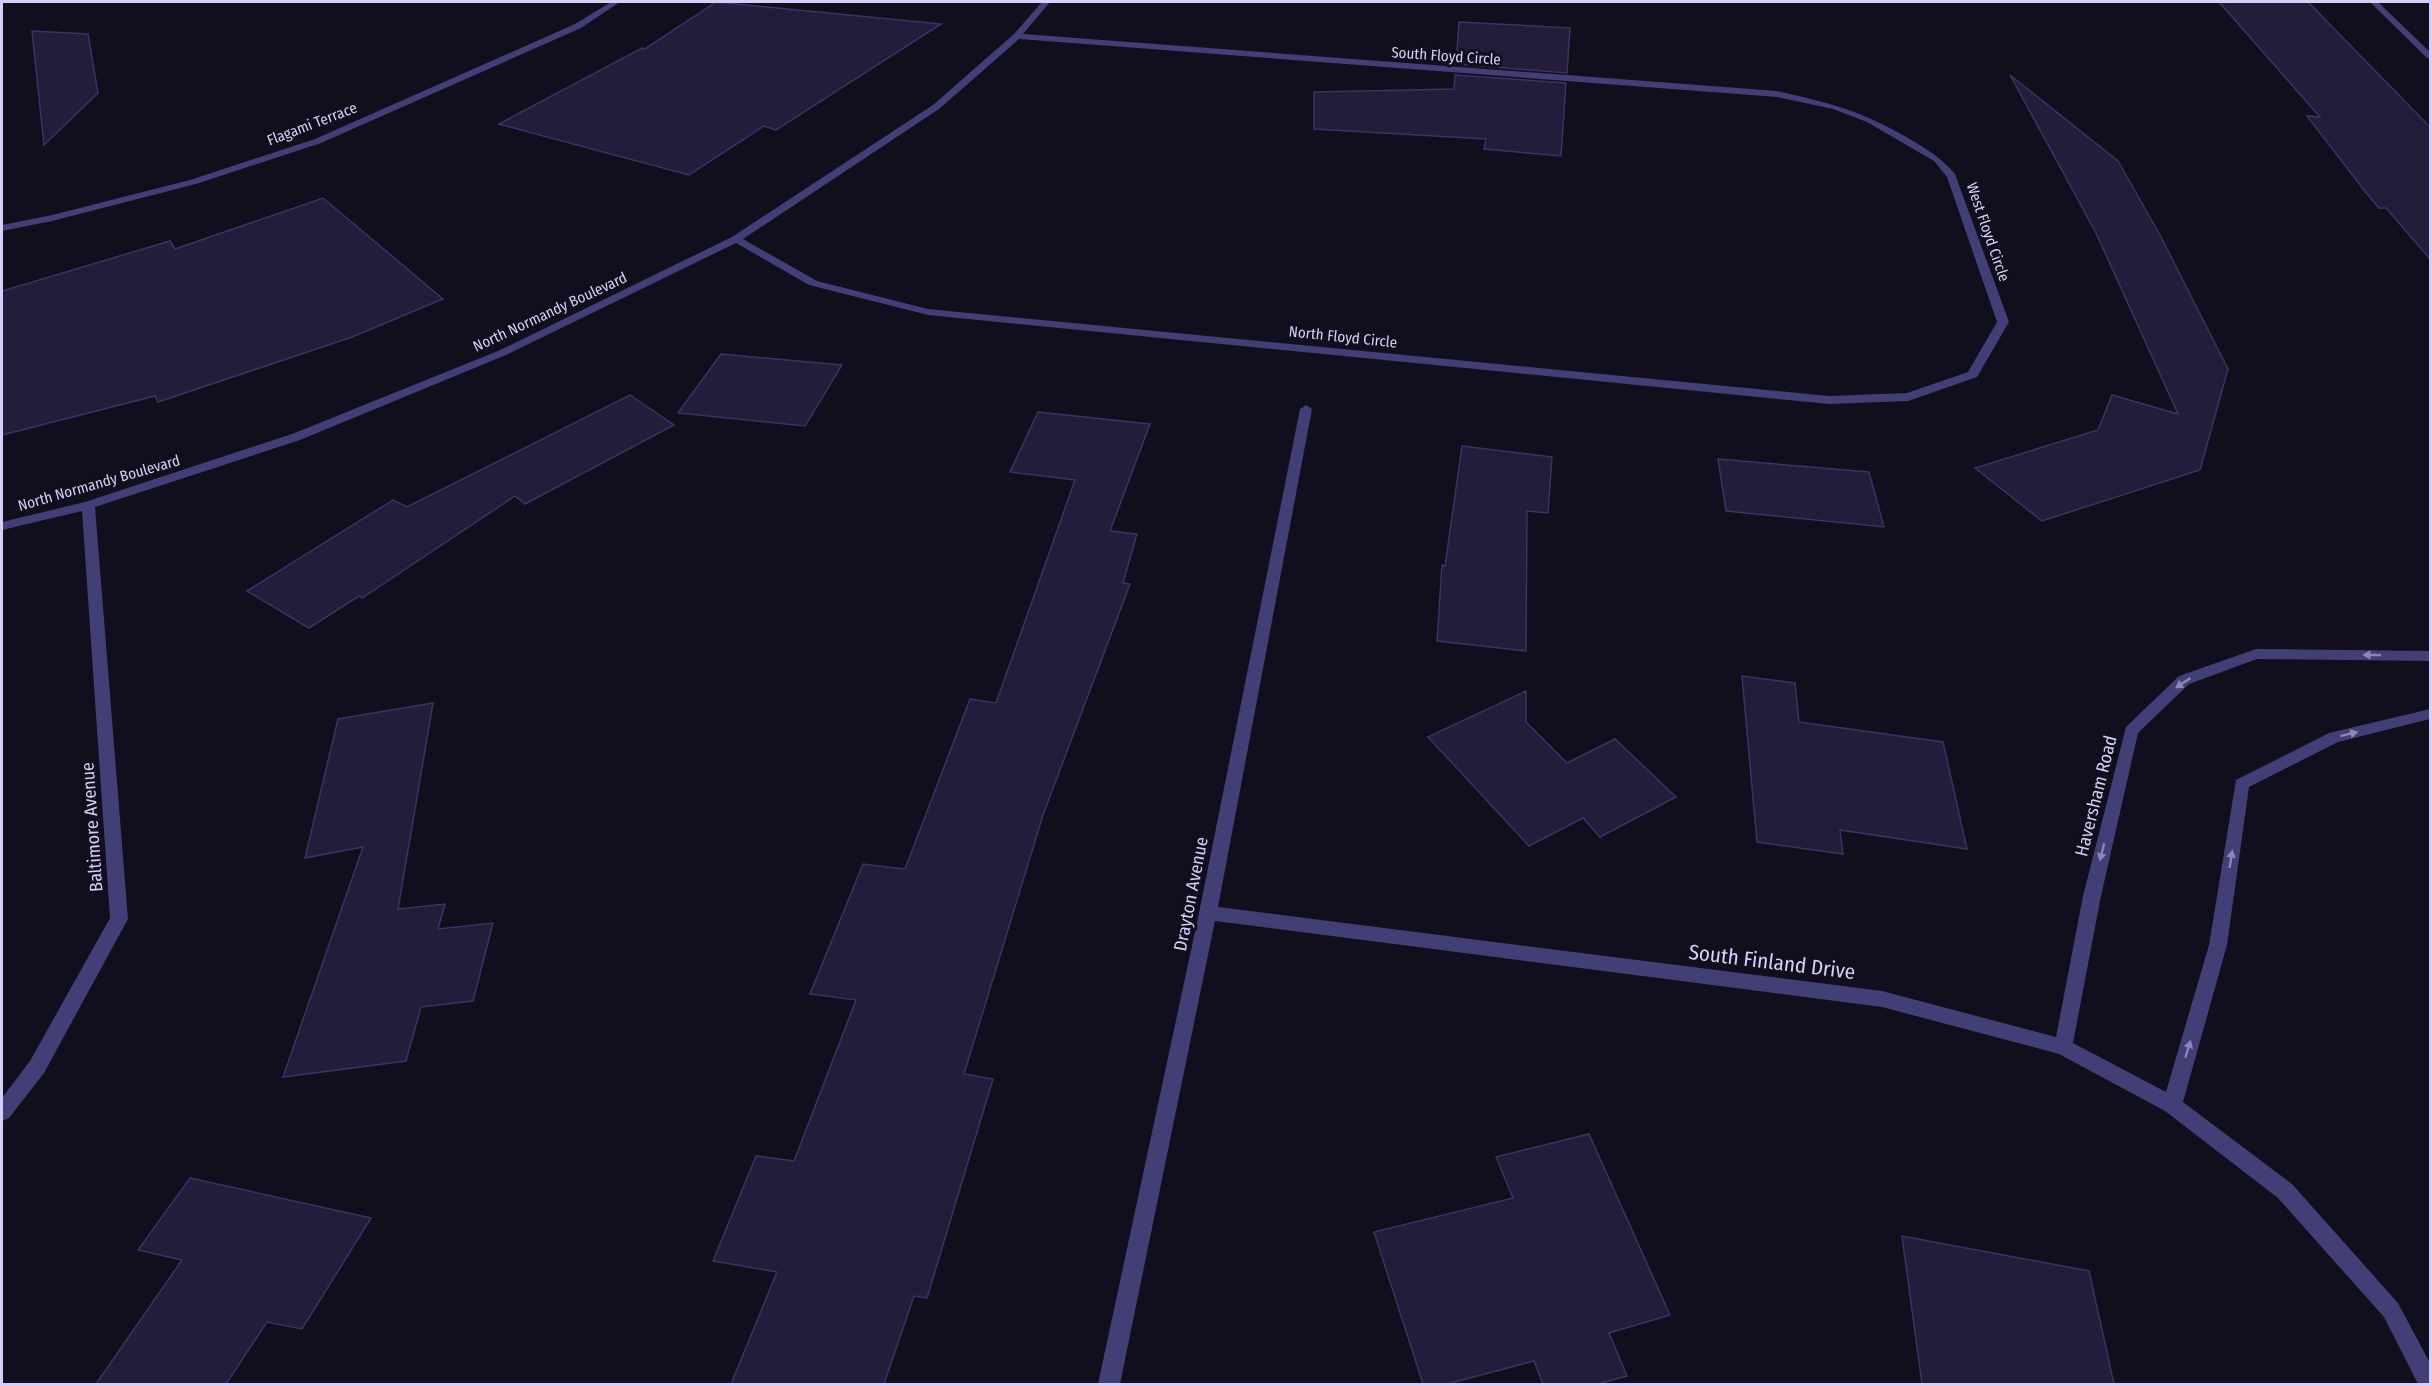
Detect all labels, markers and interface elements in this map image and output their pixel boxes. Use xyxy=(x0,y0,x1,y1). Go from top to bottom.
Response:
street label: South Floyd Circle xyxy=(1391,43,1501,69)
street label: Flagami Terrace xyxy=(264,99,360,149)
street label: West Floyd Circle xyxy=(1963,180,2013,284)
street label: North Normandy Boulevard xyxy=(470,268,630,356)
street label: North Floyd Circle xyxy=(1288,322,1398,352)
street label: North Normandy Boulevard xyxy=(16,451,182,515)
one-way arrow xyxy=(2363,650,2382,660)
one-way arrow xyxy=(2176,677,2192,689)
one-way arrow xyxy=(2340,728,2359,738)
street label: Haversham Road xyxy=(2070,733,2122,859)
street label: Baltimore Avenue xyxy=(76,761,108,893)
street label: Drayton Avenue xyxy=(1169,835,1213,953)
one-way arrow xyxy=(2097,843,2107,861)
one-way arrow xyxy=(2226,850,2235,869)
street label: South Finland Drive xyxy=(1687,939,1857,985)
one-way arrow xyxy=(2184,1040,2193,1058)

